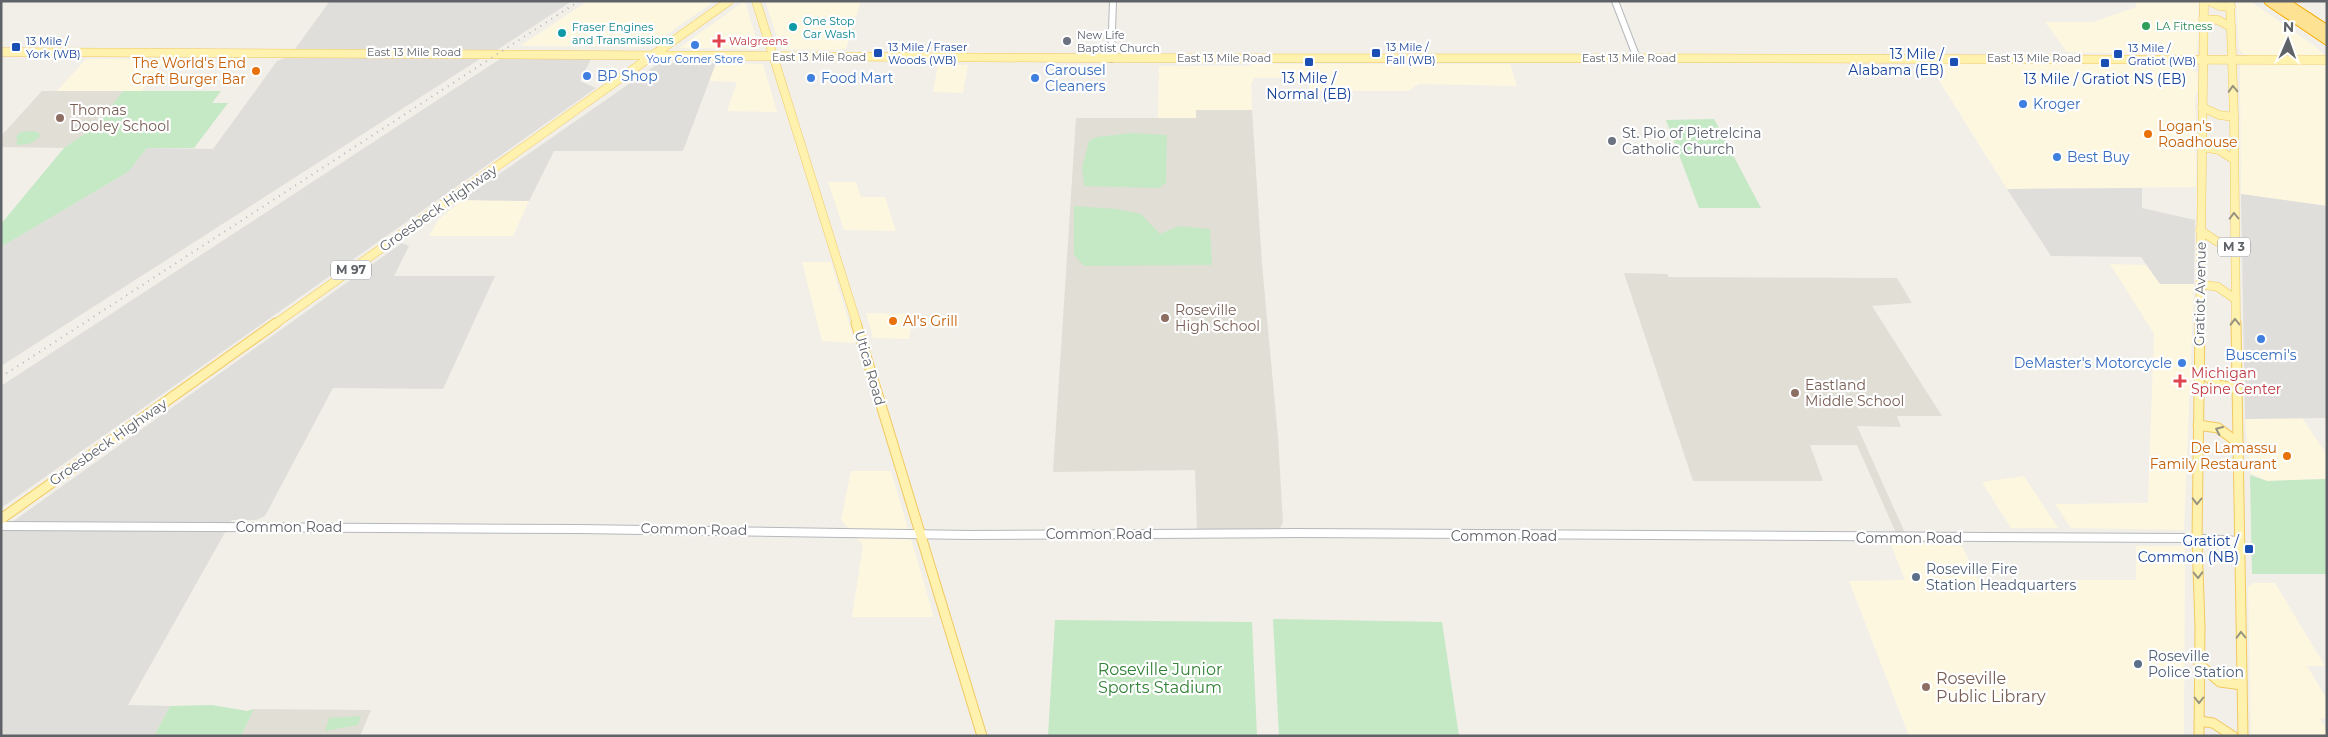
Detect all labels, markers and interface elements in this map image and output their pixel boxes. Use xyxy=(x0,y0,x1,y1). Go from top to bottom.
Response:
place label: One Stop Car Wash xyxy=(803,14,855,41)
north arrow xyxy=(2263,15,2313,65)
text: N xyxy=(2282,18,2294,36)
place label: LA Fitness xyxy=(2156,19,2213,33)
place label: Fraser Engines and Transmissions xyxy=(572,20,674,47)
marker: LA Fitness xyxy=(2140,20,2152,32)
marker: One Stop Car Wash xyxy=(787,21,799,33)
marker: Fraser Engines and Transmissions xyxy=(556,27,568,39)
place label: New Life Baptist Church xyxy=(1077,28,1160,55)
place label: 13 Mile / York (WB) xyxy=(26,34,81,61)
place label: Walgreens xyxy=(729,34,789,48)
marker: Walgreens xyxy=(713,35,725,47)
marker: New Life Baptist Church xyxy=(1061,35,1073,47)
marker: Your Corner Store xyxy=(689,39,701,51)
place label: 13 Mile / Fraser Woods (WB) xyxy=(888,40,967,67)
place label: 13 Mile / Fall (WB) xyxy=(1386,40,1436,67)
marker: 13 Mile / York (WB) xyxy=(10,41,22,53)
place label: 13 Mile / Gratiot (WB) xyxy=(2128,41,2196,68)
street label: East 13 Mile Road xyxy=(367,45,461,59)
place label: 13 Mile / Alabama (EB) xyxy=(1848,45,1945,79)
marker: 13 Mile / Fraser Woods (WB) xyxy=(872,47,884,59)
marker: 13 Mile / Fall (WB) xyxy=(1370,47,1382,59)
marker: 13 Mile / Gratiot (WB) xyxy=(2112,48,2124,60)
street label: East 13 Mile Road xyxy=(772,50,866,64)
street label: East 13 Mile Road xyxy=(1177,51,1271,65)
street label: East 13 Mile Road xyxy=(1582,51,1676,65)
street label: East 13 Mile Road xyxy=(1987,51,2081,65)
place label: Your Corner Store xyxy=(647,52,744,66)
place label: The World's End Craft Burger Bar xyxy=(132,54,246,88)
marker: 13 Mile / Normal (EB) xyxy=(1303,56,1315,68)
marker: 13 Mile / Alabama (EB) xyxy=(1948,56,1960,68)
marker: 13 Mile / Gratiot NS (EB) xyxy=(2099,57,2111,69)
place label: Carousel Cleaners xyxy=(1045,61,1106,95)
marker: The World's End Craft Burger Bar xyxy=(250,65,262,77)
place label: BP Shop xyxy=(597,67,658,85)
place label: Food Mart xyxy=(821,69,894,87)
place label: 13 Mile / Normal (EB) xyxy=(1266,69,1352,103)
marker: BP Shop xyxy=(581,70,593,82)
place label: 13 Mile / Gratiot NS (EB) xyxy=(2024,70,2186,88)
marker: Food Mart xyxy=(805,72,817,84)
marker: Carousel Cleaners xyxy=(1029,72,1041,84)
one-way arrow xyxy=(2228,84,2239,92)
place label: Kroger xyxy=(2033,95,2081,113)
marker: Kroger xyxy=(2017,98,2029,110)
place label: Thomas Dooley School xyxy=(70,101,170,135)
marker: Thomas Dooley School xyxy=(54,112,66,124)
place label: Logan's Roadhouse xyxy=(2158,117,2238,151)
place label: St. Pio of Pietrelcina Catholic Church xyxy=(1622,124,1761,158)
marker: Logan's Roadhouse xyxy=(2142,128,2154,140)
marker: St. Pio of Pietrelcina Catholic Church xyxy=(1606,135,1618,147)
place label: Best Buy xyxy=(2067,148,2130,166)
marker: Best Buy xyxy=(2051,151,2063,163)
street label: Groesbeck Highway xyxy=(376,160,501,255)
one-way arrow xyxy=(2229,211,2239,219)
road number: M 3 xyxy=(2218,238,2250,256)
street label: Gratiot Avenue xyxy=(2190,242,2210,346)
road number: M 97 xyxy=(331,260,371,280)
place label: Roseville High School xyxy=(1175,301,1260,335)
place label: Al's Grill xyxy=(903,312,958,330)
marker: Roseville High School xyxy=(1159,312,1171,324)
marker: Al's Grill xyxy=(887,315,899,327)
one-way arrow xyxy=(2230,318,2240,326)
street label: Utica Road xyxy=(851,329,889,407)
marker: Buscemi's xyxy=(2255,333,2267,345)
place label: Buscemi's xyxy=(2225,346,2297,364)
place label: DeMaster's Motorcycle xyxy=(2014,354,2172,372)
marker: DeMaster's Motorcycle xyxy=(2176,357,2188,369)
place label: Michigan Spine Center xyxy=(2191,364,2282,398)
marker: Michigan Spine Center xyxy=(2173,374,2187,388)
place label: Eastland Middle School xyxy=(1805,376,1904,410)
marker: Eastland Middle School xyxy=(1789,387,1801,399)
street label: Groesbeck Highway xyxy=(46,394,171,489)
one-way arrow xyxy=(2215,425,2224,436)
place label: De Lamassu Family Restaurant xyxy=(2150,439,2277,473)
marker: De Lamassu Family Restaurant xyxy=(2281,450,2293,462)
one-way arrow xyxy=(2192,498,2202,505)
street label: Common Road xyxy=(236,518,342,536)
street label: Common Road xyxy=(641,519,747,539)
street label: Common Road xyxy=(1046,525,1152,543)
street label: Common Road xyxy=(1451,527,1557,545)
street label: Common Road xyxy=(1856,529,1962,547)
place label: Gratiot / Common (NB) xyxy=(2138,532,2240,566)
marker: Gratiot / Common (NB) xyxy=(2243,543,2255,555)
place label: Roseville Fire Station Headquarters xyxy=(1926,560,2076,594)
marker: Roseville Fire Station Headquarters xyxy=(1910,571,1922,583)
one-way arrow xyxy=(2192,571,2203,579)
one-way arrow xyxy=(2236,630,2246,638)
place label: Roseville Police Station xyxy=(2148,647,2244,681)
marker: Roseville Police Station xyxy=(2132,658,2144,670)
park label: Roseville Junior Sports Stadium xyxy=(1098,660,1222,697)
place label: Roseville Public Library xyxy=(1936,669,2046,706)
marker: Roseville Public Library xyxy=(1920,681,1932,693)
one-way arrow xyxy=(2194,696,2204,704)

